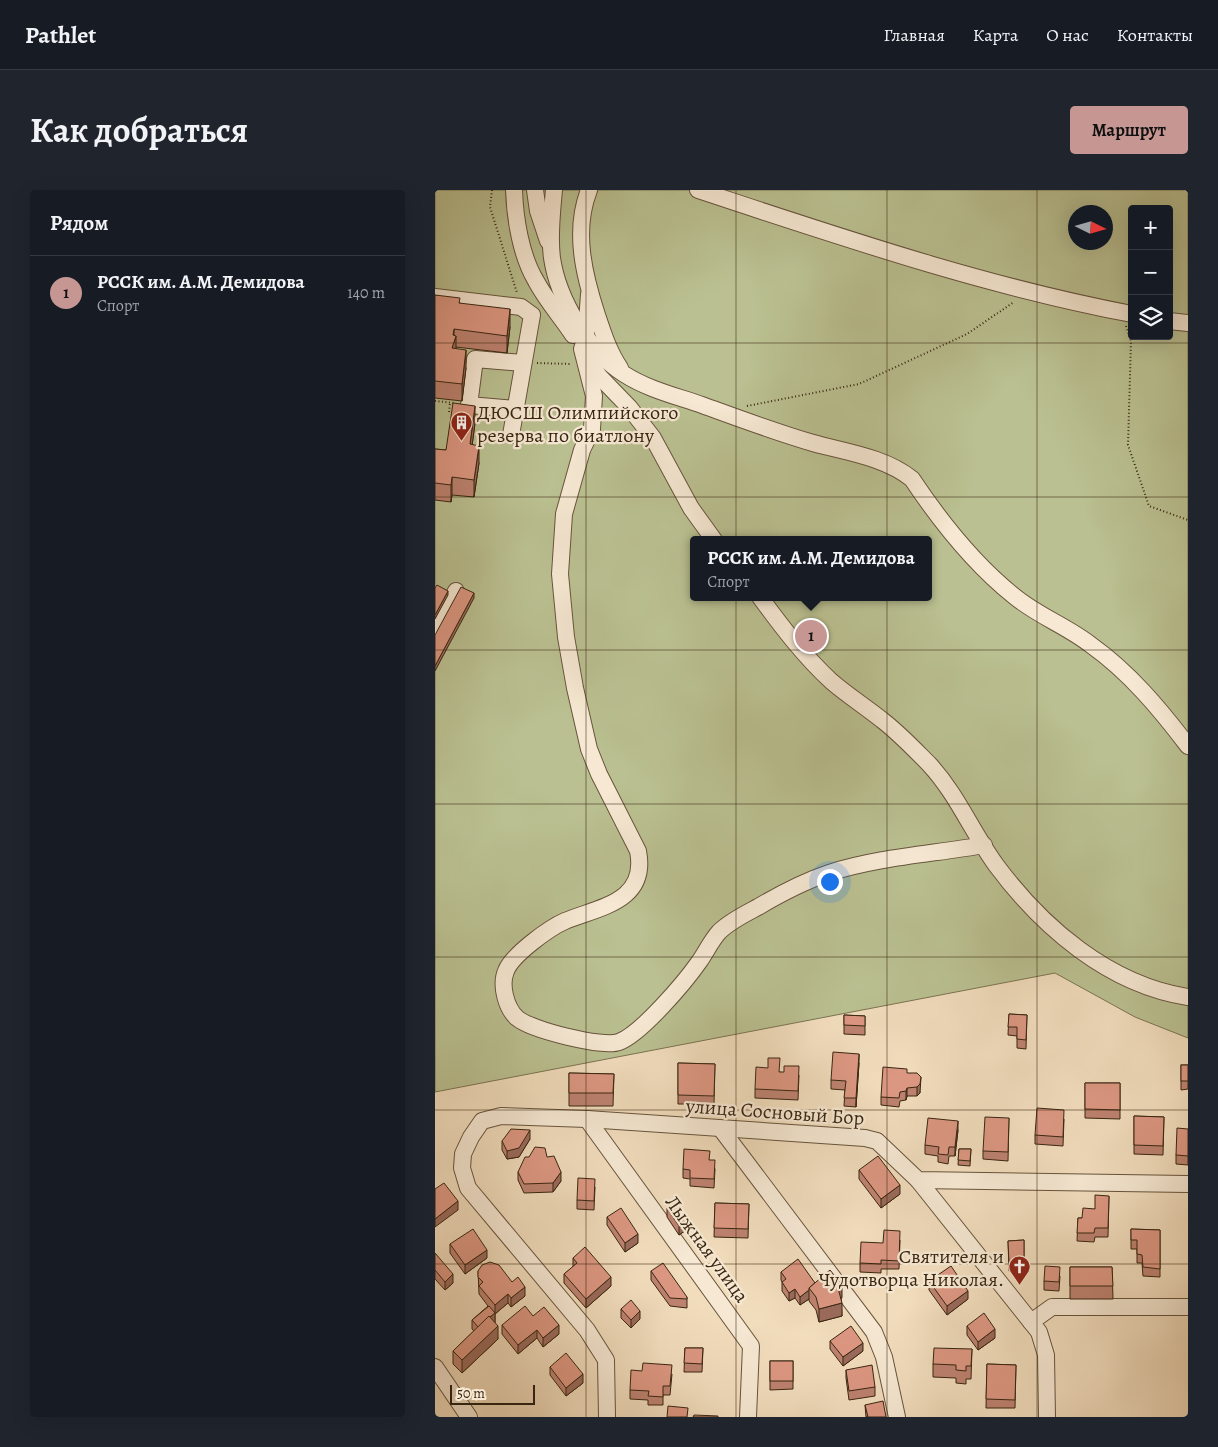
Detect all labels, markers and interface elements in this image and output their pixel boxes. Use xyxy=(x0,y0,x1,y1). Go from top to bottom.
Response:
text: Pathlet xyxy=(25,19,96,51)
text: Главная xyxy=(884,23,945,47)
text: Карта xyxy=(973,23,1018,47)
text: О нас xyxy=(1046,23,1089,47)
text: Контакты xyxy=(1117,23,1193,47)
text: Как добраться xyxy=(30,106,248,154)
button: Маршрут xyxy=(1070,106,1188,154)
north arrow xyxy=(1068,205,1113,250)
map controls xyxy=(1128,205,1173,340)
button: + xyxy=(1128,205,1173,250)
text: Рядом xyxy=(50,209,108,237)
button: − xyxy=(1128,250,1173,295)
text: РССК им. А.М. Демидова xyxy=(97,269,305,295)
text: 1 xyxy=(63,282,69,304)
text: 140 m xyxy=(347,282,385,304)
text: Спорт xyxy=(97,295,139,317)
button: layers xyxy=(1128,295,1173,340)
place label: ДЮСШ Олимпийского резерва по биатлону xyxy=(477,399,678,449)
building icon: ДЮСШ Олимпийского резерва по биатлону xyxy=(449,411,473,442)
popup xyxy=(690,536,932,601)
text: РССК им. А.М. Демидова xyxy=(707,545,915,571)
text: Спорт xyxy=(707,571,750,593)
pin: 1 xyxy=(795,617,827,655)
your location xyxy=(817,869,843,895)
street label: улица Сосновый Бор xyxy=(684,1092,865,1132)
street label: Лыжная улица xyxy=(659,1190,756,1309)
place label: Святителя и Чудотворца Николая. xyxy=(819,1243,1004,1293)
church icon: Святителя и Чудотворца Николая. xyxy=(1008,1255,1032,1286)
scale bar xyxy=(450,1382,535,1405)
text: 50 m xyxy=(457,1384,485,1403)

